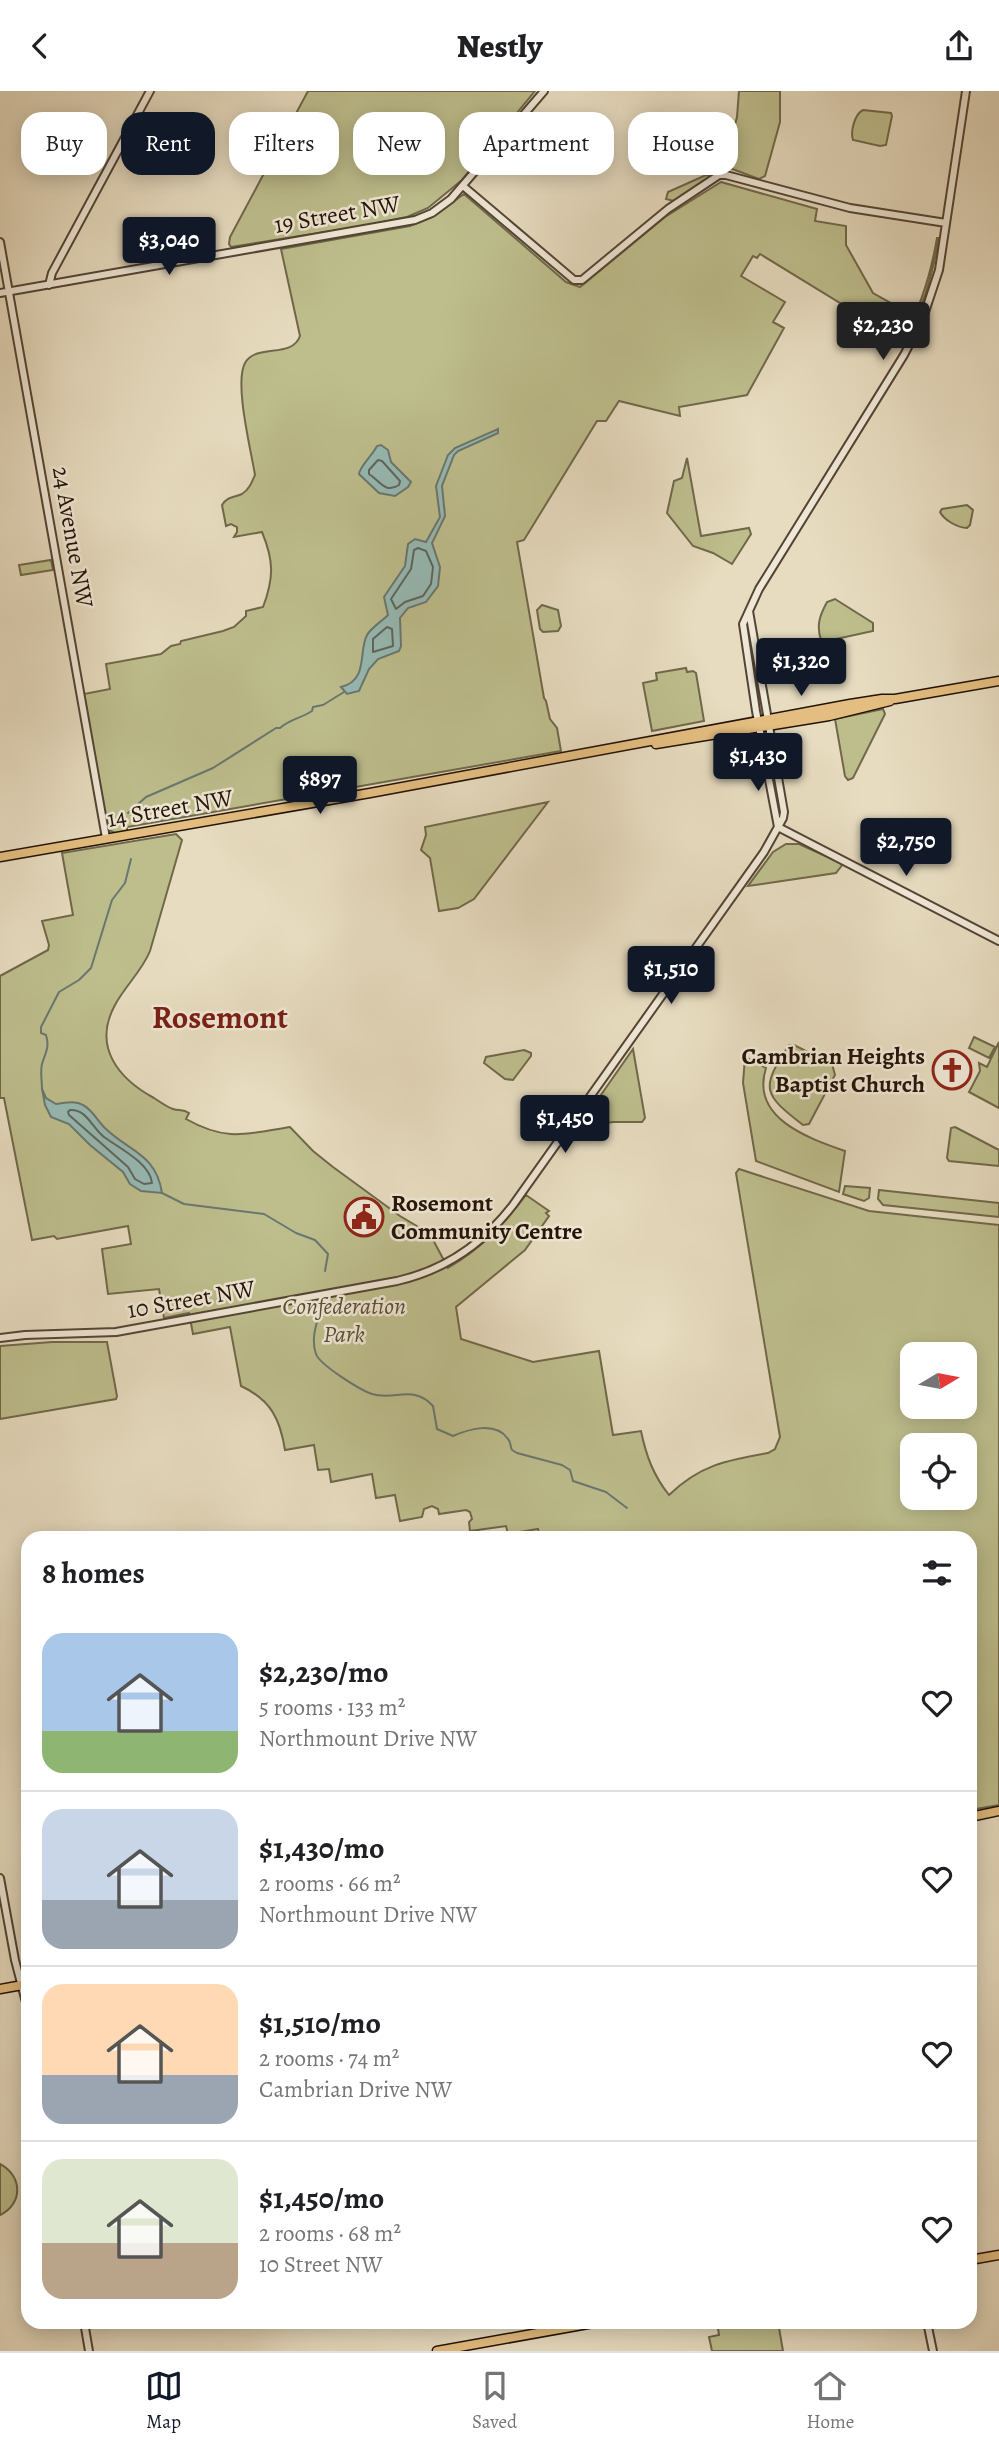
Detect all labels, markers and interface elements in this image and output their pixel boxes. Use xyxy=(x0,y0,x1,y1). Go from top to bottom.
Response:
text: Nestly xyxy=(457,24,542,68)
icon: back xyxy=(21,27,59,65)
icon: share xyxy=(940,27,978,65)
chip: Buy xyxy=(21,112,107,175)
chip: Rent xyxy=(121,112,215,175)
chip: Filters xyxy=(229,112,339,175)
chip: New xyxy=(353,112,445,175)
chip: Apartment xyxy=(459,112,614,175)
chip: House xyxy=(628,112,738,175)
street label: 19 Street NW xyxy=(272,187,403,241)
pin: $3,040 xyxy=(112,218,226,277)
text: $3,040 xyxy=(139,224,199,255)
pin: $2,230 xyxy=(826,303,940,362)
text: $2,230 xyxy=(853,309,913,340)
street label: 24 Avenue NW xyxy=(45,464,101,611)
pin: $1,320 xyxy=(744,639,858,698)
text: $1,320 xyxy=(772,645,830,676)
pin: $1,430 xyxy=(701,733,815,793)
text: $1,430 xyxy=(729,740,787,771)
pin: $897 xyxy=(279,757,361,816)
text: $897 xyxy=(299,763,341,794)
street label: 14 Street NW xyxy=(105,781,236,835)
pin: $2,750 xyxy=(849,819,963,878)
text: $2,750 xyxy=(876,825,936,856)
pin: $1,510 xyxy=(614,947,728,1006)
text: $1,510 xyxy=(644,953,698,984)
district label: Rosemont xyxy=(152,995,288,1039)
place label: Cambrian Heights Baptist Church xyxy=(741,1040,925,1100)
church icon: Cambrian Heights Baptist Church xyxy=(931,1049,973,1091)
pin: $1,450 xyxy=(508,1095,622,1155)
text: $1,450 xyxy=(536,1102,594,1133)
place label: Rosemont Community Centre xyxy=(391,1187,583,1247)
public building icon: Rosemont Community Centre xyxy=(343,1196,385,1238)
street label: 10 Street NW xyxy=(125,1272,258,1326)
park label: Confederation Park xyxy=(282,1290,406,1350)
north arrow xyxy=(900,1342,976,1419)
map controls xyxy=(900,1342,977,1510)
button: locate xyxy=(900,1433,977,1510)
text: 8 homes xyxy=(42,1553,145,1593)
icon: filters xyxy=(918,1554,956,1592)
text: $2,230/mo xyxy=(259,1652,389,1692)
icon: home xyxy=(98,1661,182,1745)
icon: heart xyxy=(918,1684,956,1722)
text: 5 rooms · 133 m² xyxy=(259,1692,405,1723)
text: Northmount Drive NW xyxy=(259,1723,477,1754)
text: $1,430/mo xyxy=(259,1828,384,1868)
icon: home xyxy=(98,1837,182,1921)
icon: heart xyxy=(918,1860,956,1898)
text: 2 rooms · 66 m² xyxy=(259,1868,401,1899)
text: Northmount Drive NW xyxy=(259,1899,477,1930)
text: $1,510/mo xyxy=(259,2003,381,2043)
icon: home xyxy=(98,2012,182,2096)
icon: heart xyxy=(918,2035,956,2073)
text: 2 rooms · 74 m² xyxy=(259,2043,399,2074)
text: Cambrian Drive NW xyxy=(259,2074,452,2105)
text: $1,450/mo xyxy=(259,2178,384,2218)
icon: home xyxy=(98,2187,182,2271)
icon: heart xyxy=(918,2210,956,2248)
text: 2 rooms · 68 m² xyxy=(259,2218,401,2249)
text: 10 Street NW xyxy=(259,2249,383,2280)
tab: Map xyxy=(145,2367,183,2435)
tab: Saved xyxy=(472,2367,517,2435)
tab: Home xyxy=(807,2367,854,2435)

